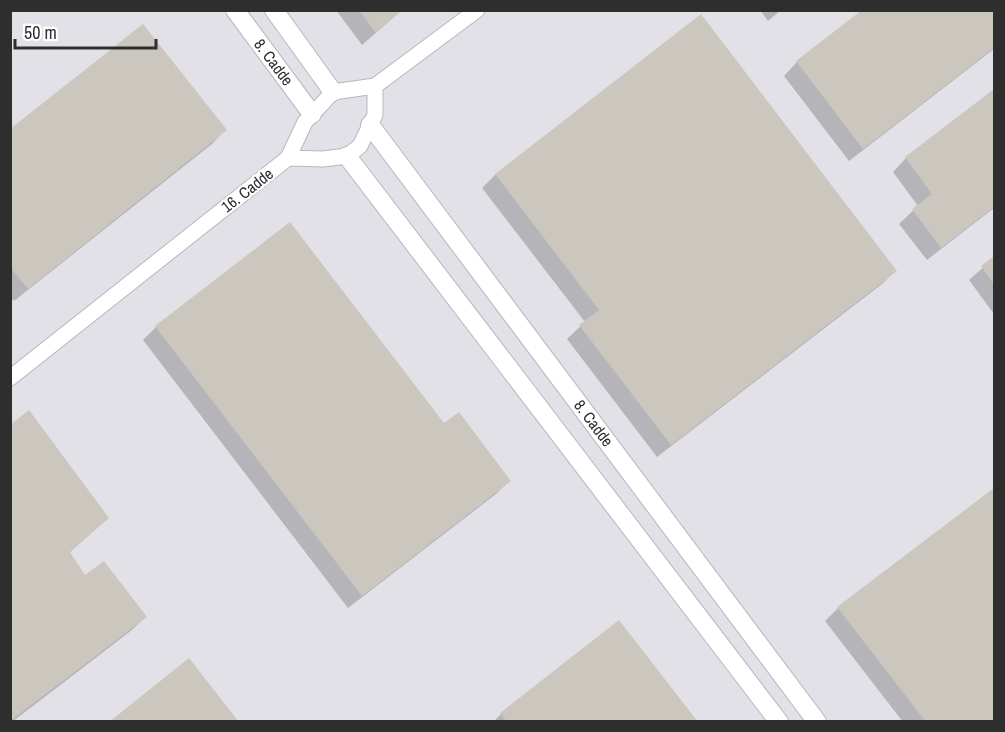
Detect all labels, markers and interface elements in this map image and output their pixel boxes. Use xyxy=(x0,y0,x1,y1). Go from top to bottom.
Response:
scale bar xyxy=(15,12,156,50)
text: 50 m xyxy=(24,20,57,45)
street label: 8. Cadde xyxy=(249,34,299,90)
street label: 16. Cadde xyxy=(216,163,278,217)
street label: 8. Cadde xyxy=(569,395,619,451)

